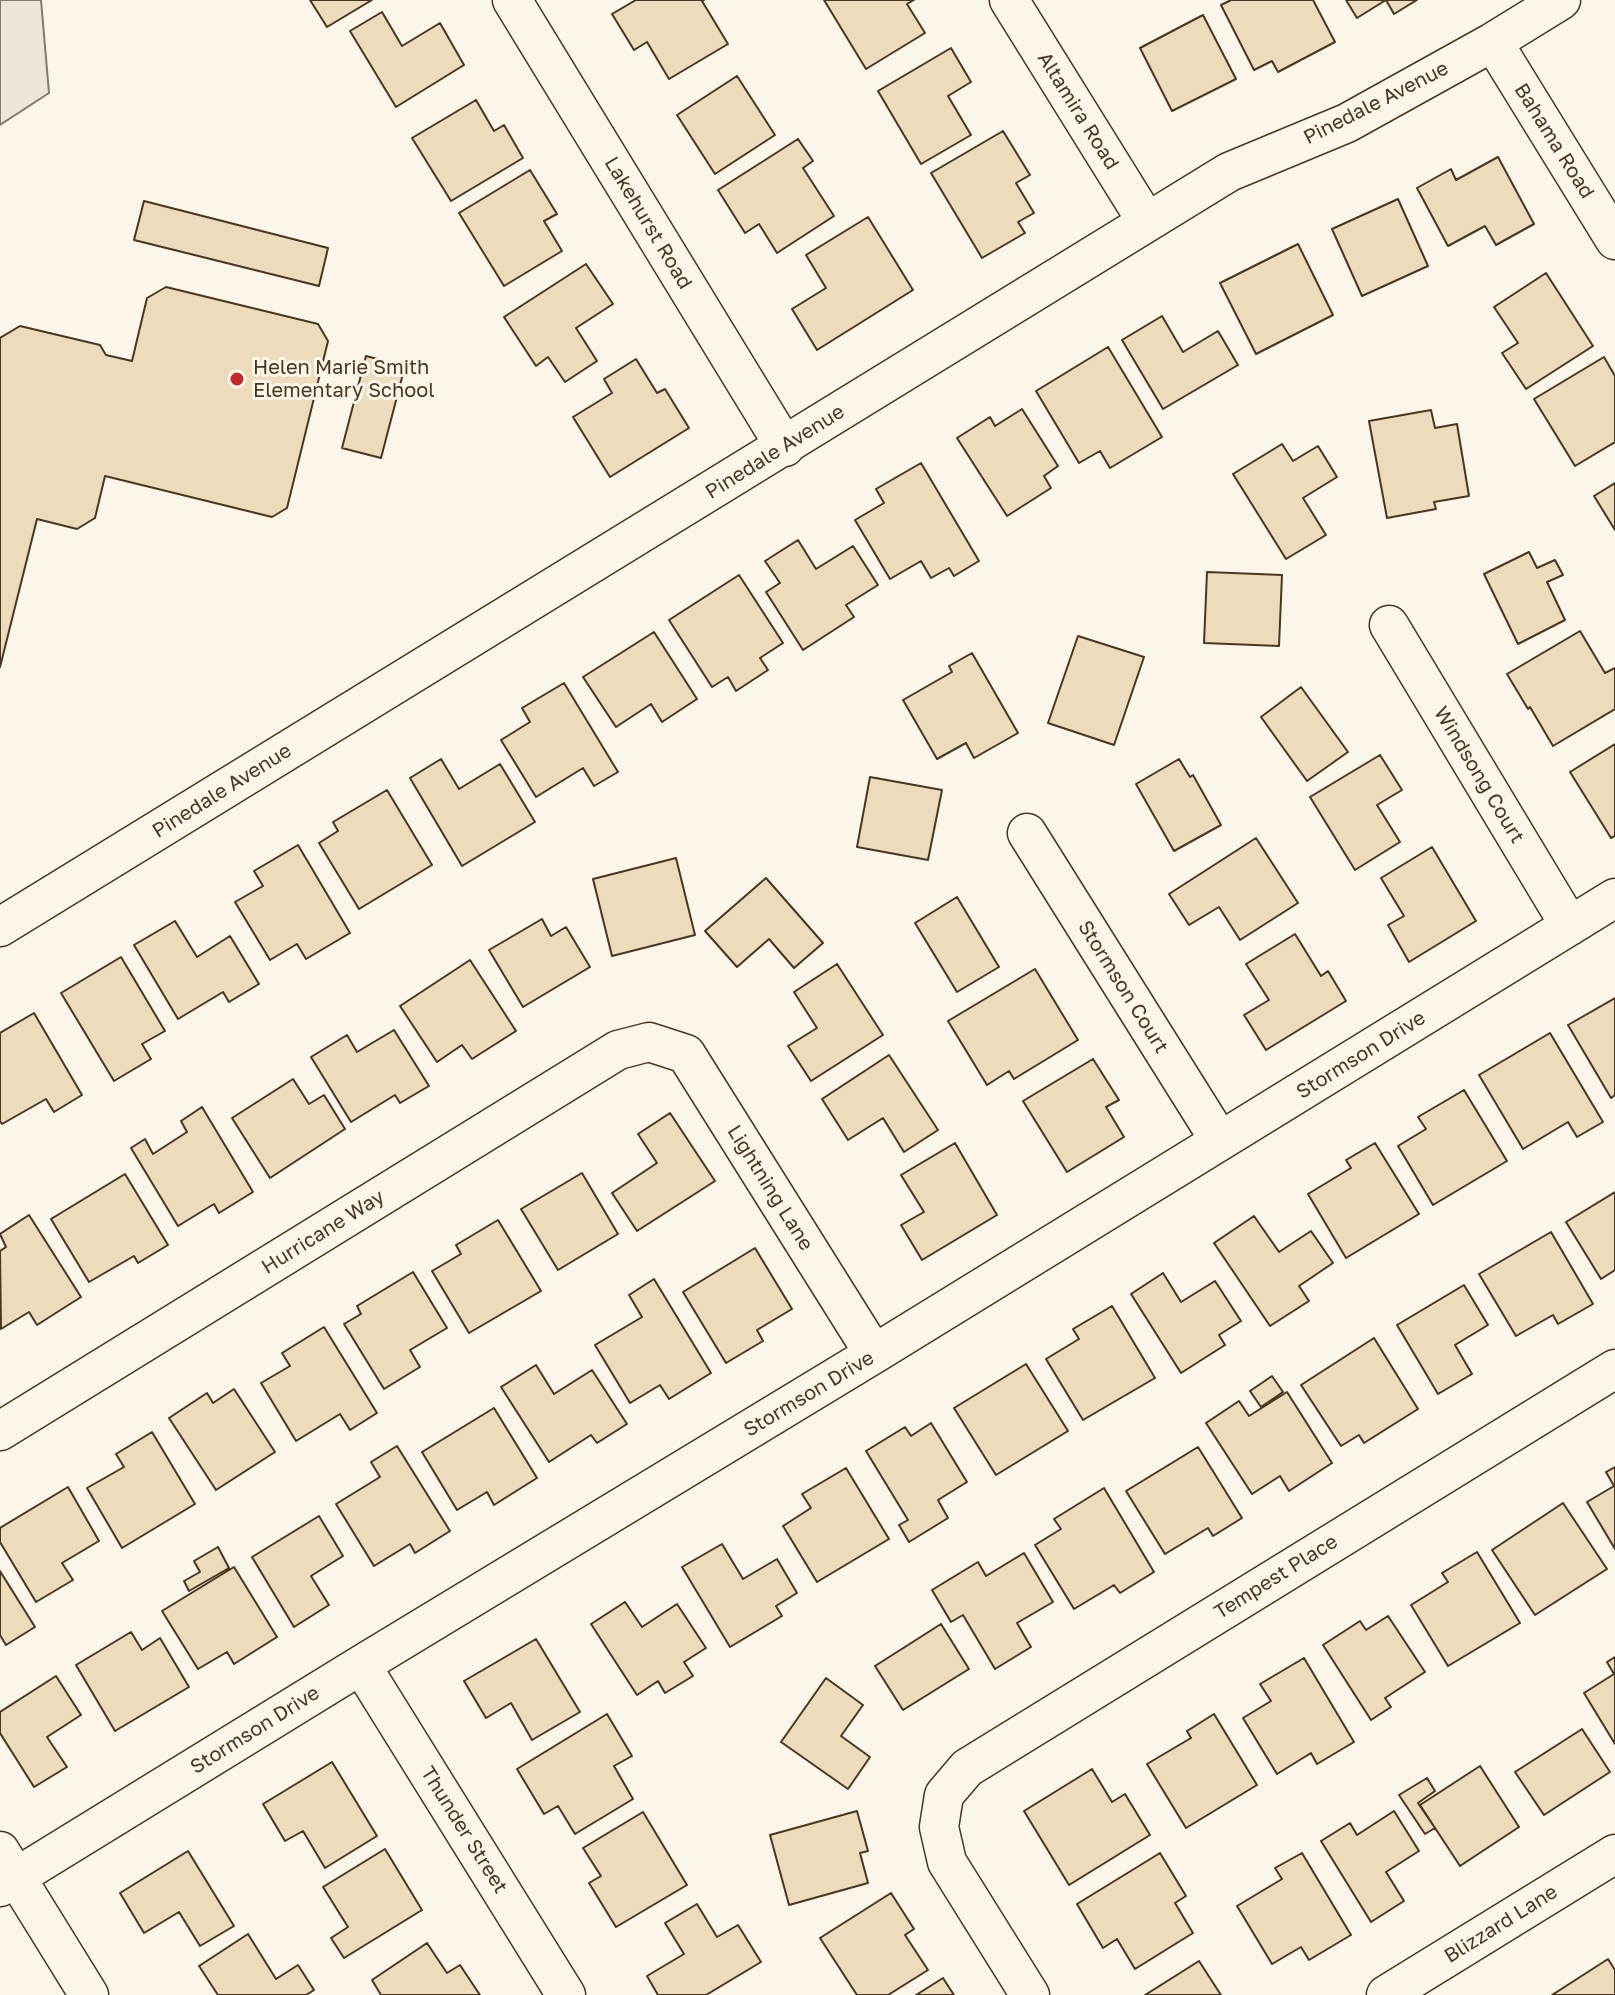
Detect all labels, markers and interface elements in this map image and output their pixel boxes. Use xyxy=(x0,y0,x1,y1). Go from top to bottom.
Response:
street label: Altamira Road xyxy=(1032,48,1124,174)
street label: Pinedale Avenue xyxy=(1300,56,1452,150)
street label: Bahama Road xyxy=(1509,79,1599,203)
street label: Lakehurst Road xyxy=(599,152,697,294)
place label: Helen Marie Smith Elementary School xyxy=(253,356,435,403)
marker: Helen Marie Smith Elementary School xyxy=(228,370,246,388)
street label: Pinedale Avenue xyxy=(701,400,849,504)
street label: Windsong Court xyxy=(1429,702,1529,848)
street label: Pinedale Avenue xyxy=(148,739,296,843)
street label: Stormson Court xyxy=(1073,916,1173,1058)
street label: Stormson Drive xyxy=(1292,1006,1430,1104)
street label: Lightning Lane xyxy=(722,1121,818,1255)
street label: Hurricane Way xyxy=(257,1185,389,1279)
street label: Stormson Drive xyxy=(740,1346,878,1442)
street label: Tempest Place xyxy=(1210,1530,1342,1624)
street label: Stormson Drive xyxy=(186,1681,324,1779)
street label: Thunder Street xyxy=(415,1762,513,1898)
street label: Blizzard Lane xyxy=(1440,1880,1562,1968)

